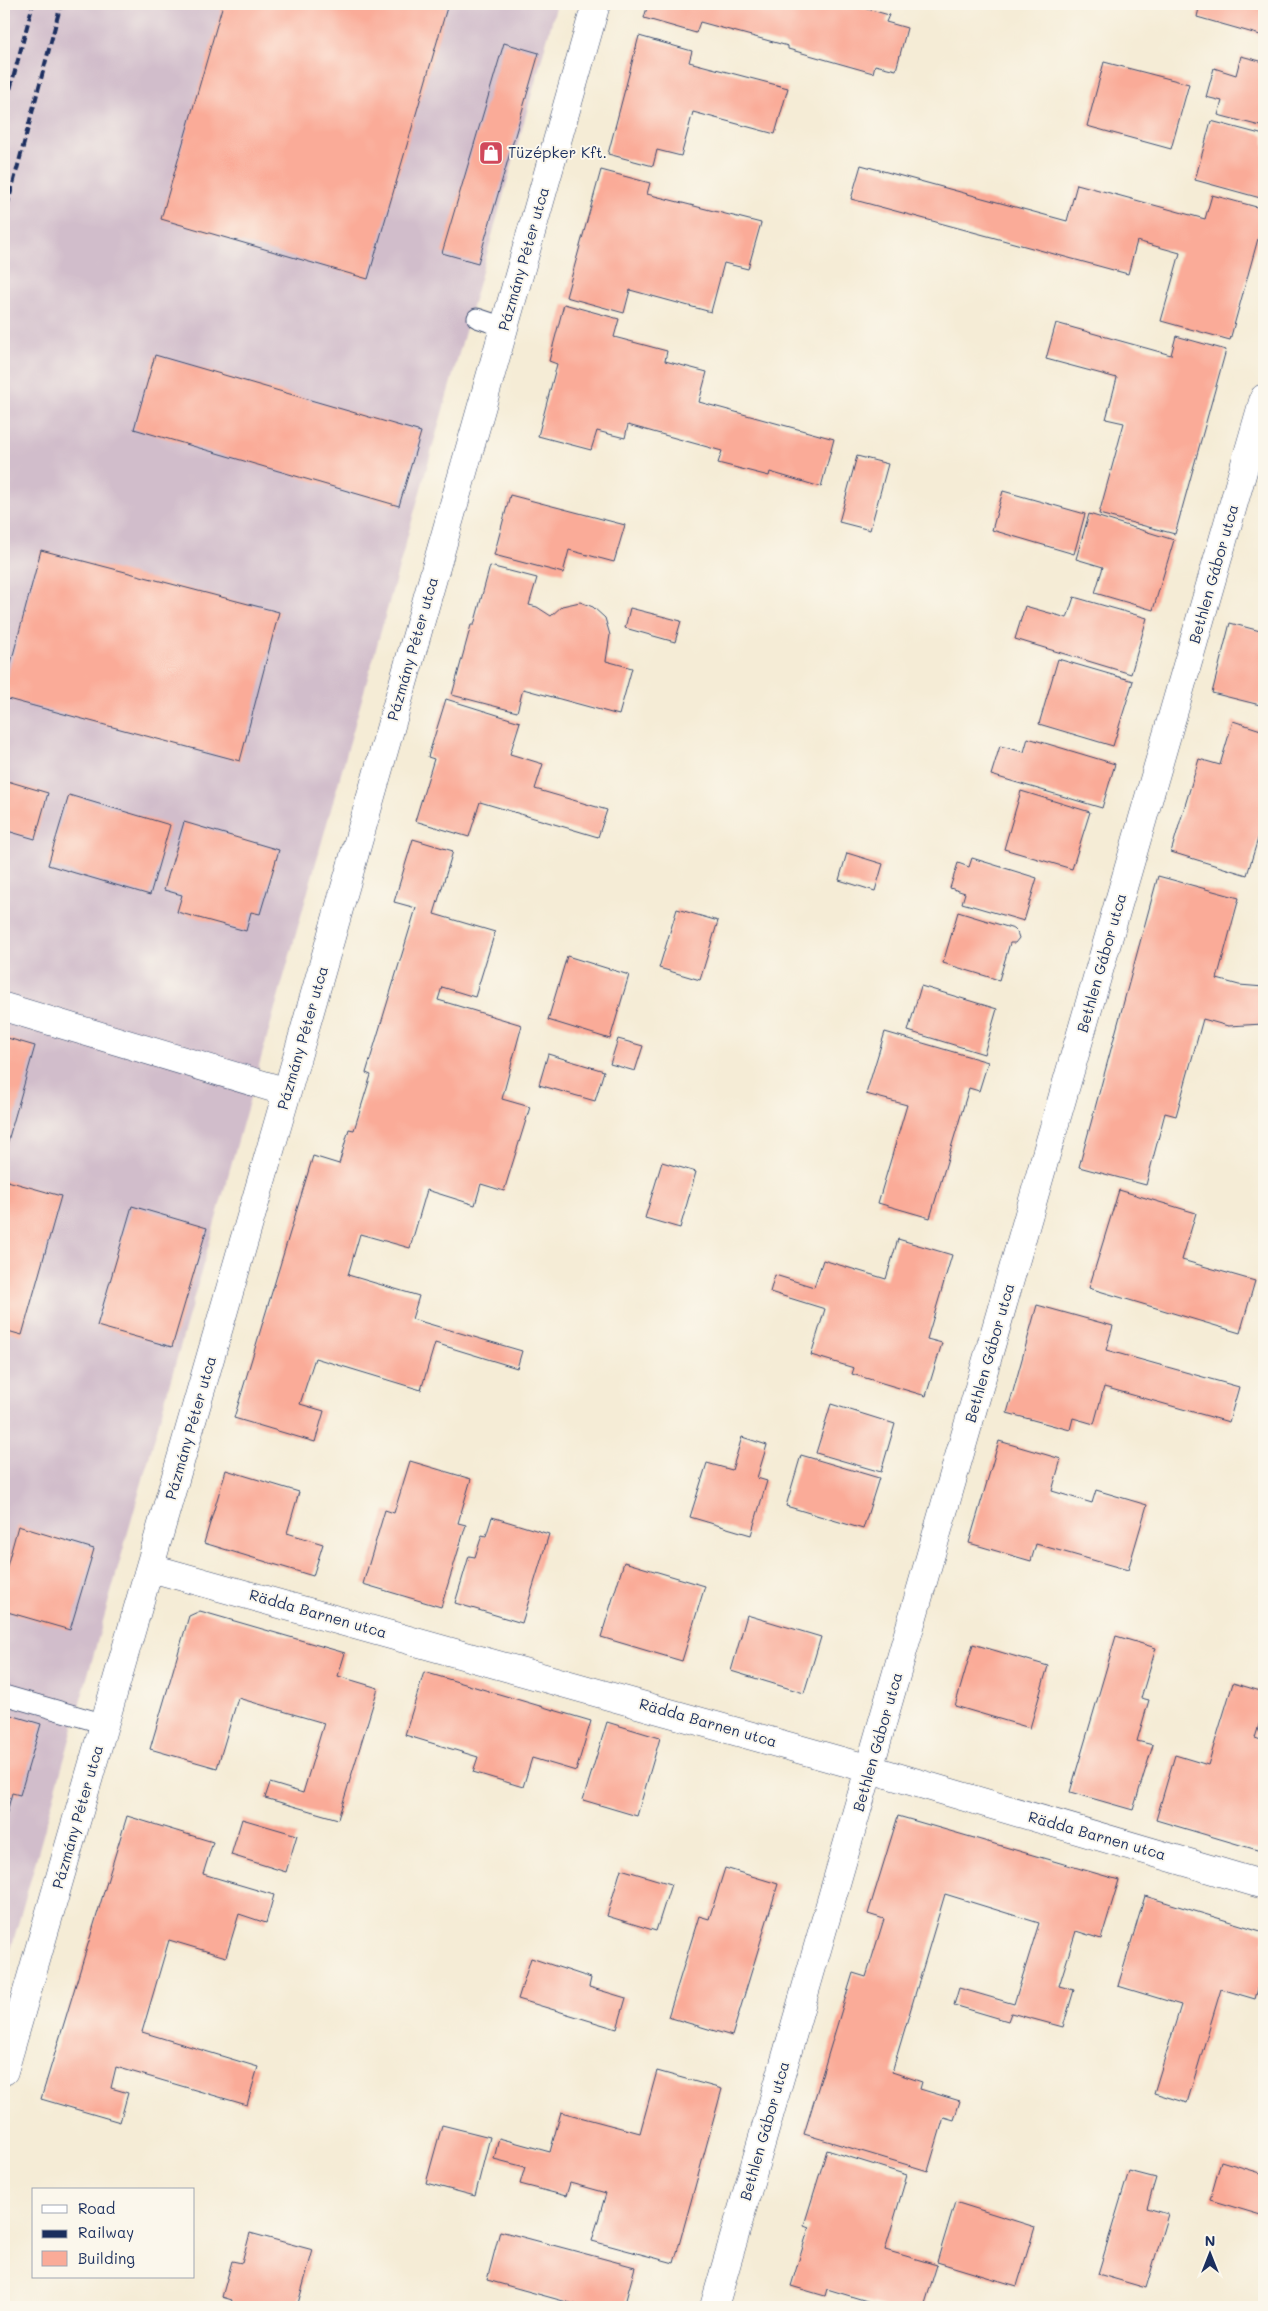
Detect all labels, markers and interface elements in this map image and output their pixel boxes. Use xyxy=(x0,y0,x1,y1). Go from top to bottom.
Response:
shop icon: Tüzépker Kft. xyxy=(478,140,504,166)
place label: Tüzépker Kft. xyxy=(508,142,607,162)
street label: Pázmány Péter utca xyxy=(493,184,553,333)
street label: Bethlen Gábor utca xyxy=(1184,502,1243,646)
street label: Pázmány Péter utca xyxy=(382,574,442,723)
street label: Bethlen Gábor utca xyxy=(1072,891,1131,1035)
street label: Pázmány Péter utca xyxy=(272,963,332,1112)
street label: Bethlen Gábor utca xyxy=(960,1281,1019,1425)
street label: Pázmány Péter utca xyxy=(160,1353,220,1502)
street label: Rädda Barnen utca xyxy=(247,1584,389,1642)
street label: Bethlen Gábor utca xyxy=(848,1670,907,1814)
street label: Rädda Barnen utca xyxy=(637,1693,779,1751)
street label: Pázmány Péter utca xyxy=(47,1742,107,1891)
street label: Rädda Barnen utca xyxy=(1026,1806,1168,1864)
street label: Bethlen Gábor utca xyxy=(735,2059,794,2203)
legend xyxy=(32,2188,195,2278)
text: Road xyxy=(78,2198,115,2218)
text: Railway xyxy=(78,2222,134,2242)
north arrow xyxy=(1186,2228,1236,2278)
text: N xyxy=(1205,2231,1215,2250)
text: Building xyxy=(78,2248,135,2268)

